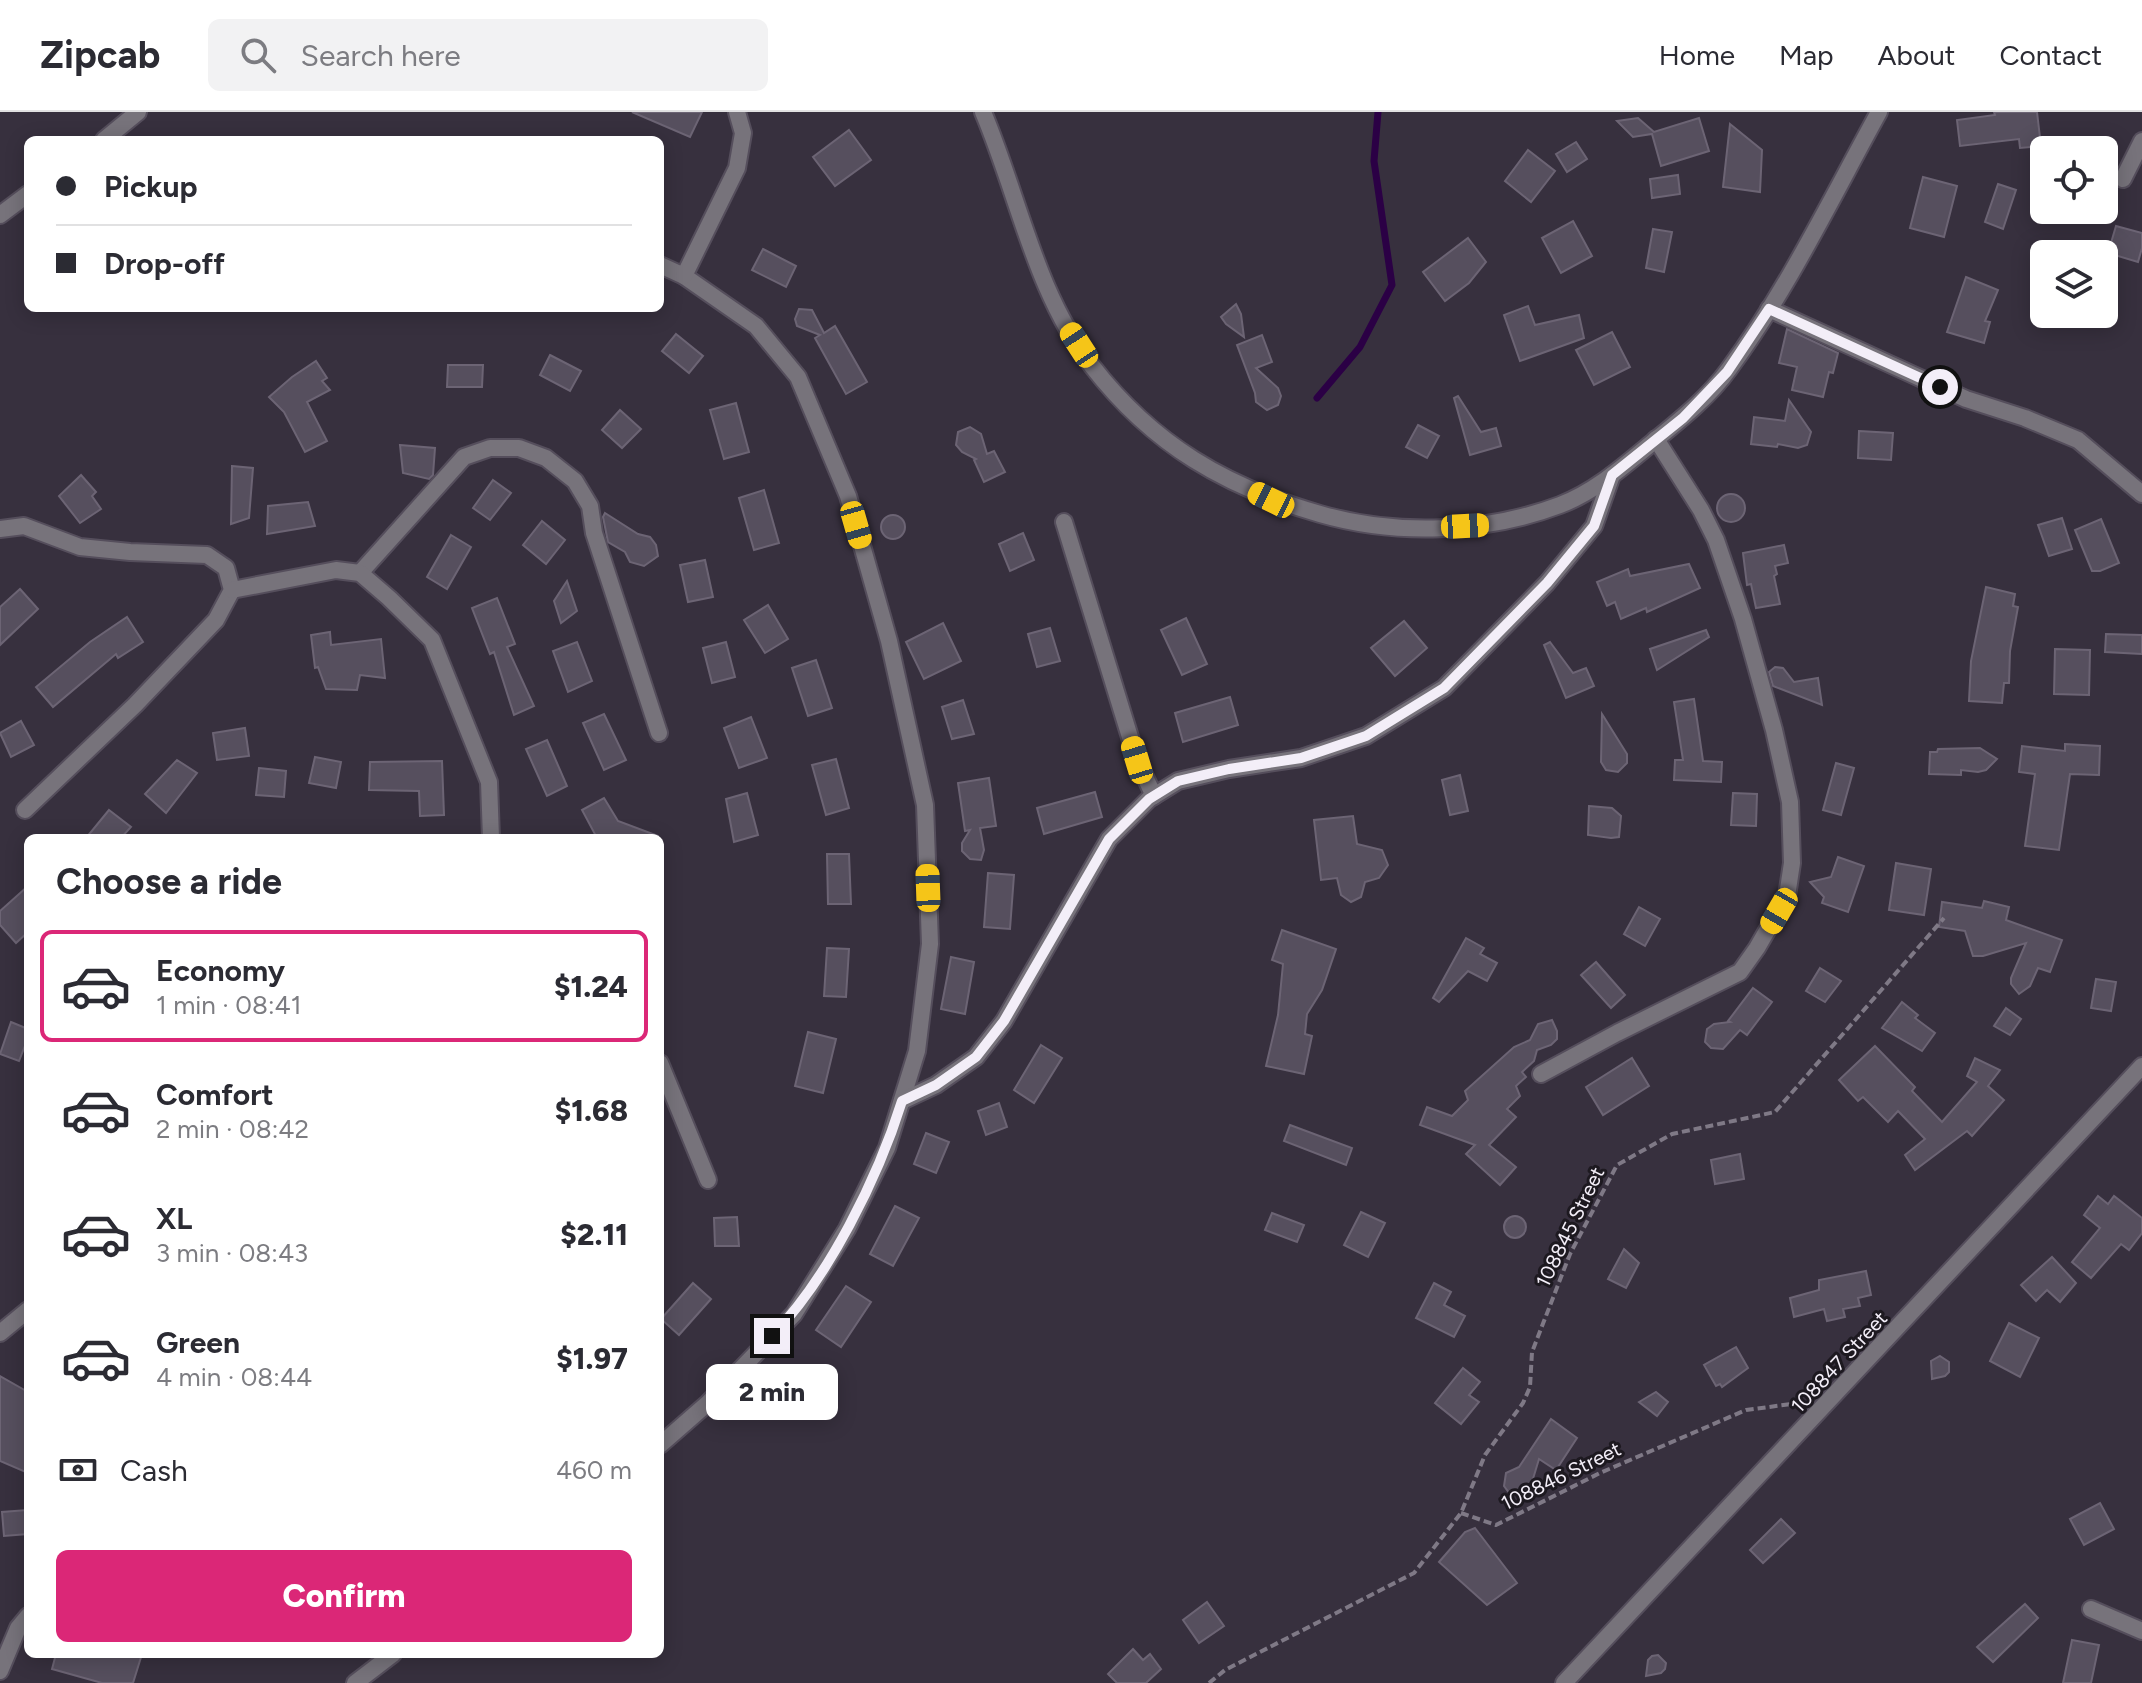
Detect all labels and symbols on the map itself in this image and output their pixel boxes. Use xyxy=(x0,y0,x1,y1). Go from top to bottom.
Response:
car xyxy=(1056,318,1102,372)
route start xyxy=(1922,369,1958,405)
car xyxy=(1244,479,1298,521)
car xyxy=(838,499,874,551)
car xyxy=(1440,513,1490,539)
car xyxy=(1119,734,1155,786)
car xyxy=(915,864,941,912)
car xyxy=(1757,884,1801,938)
street label: 108845 Street xyxy=(1531,1163,1609,1291)
street label: 108847 Street xyxy=(1786,1306,1892,1418)
route end xyxy=(754,1318,790,1354)
callout: 2 min xyxy=(706,1364,838,1420)
street label: 108846 Street xyxy=(1497,1437,1625,1515)

